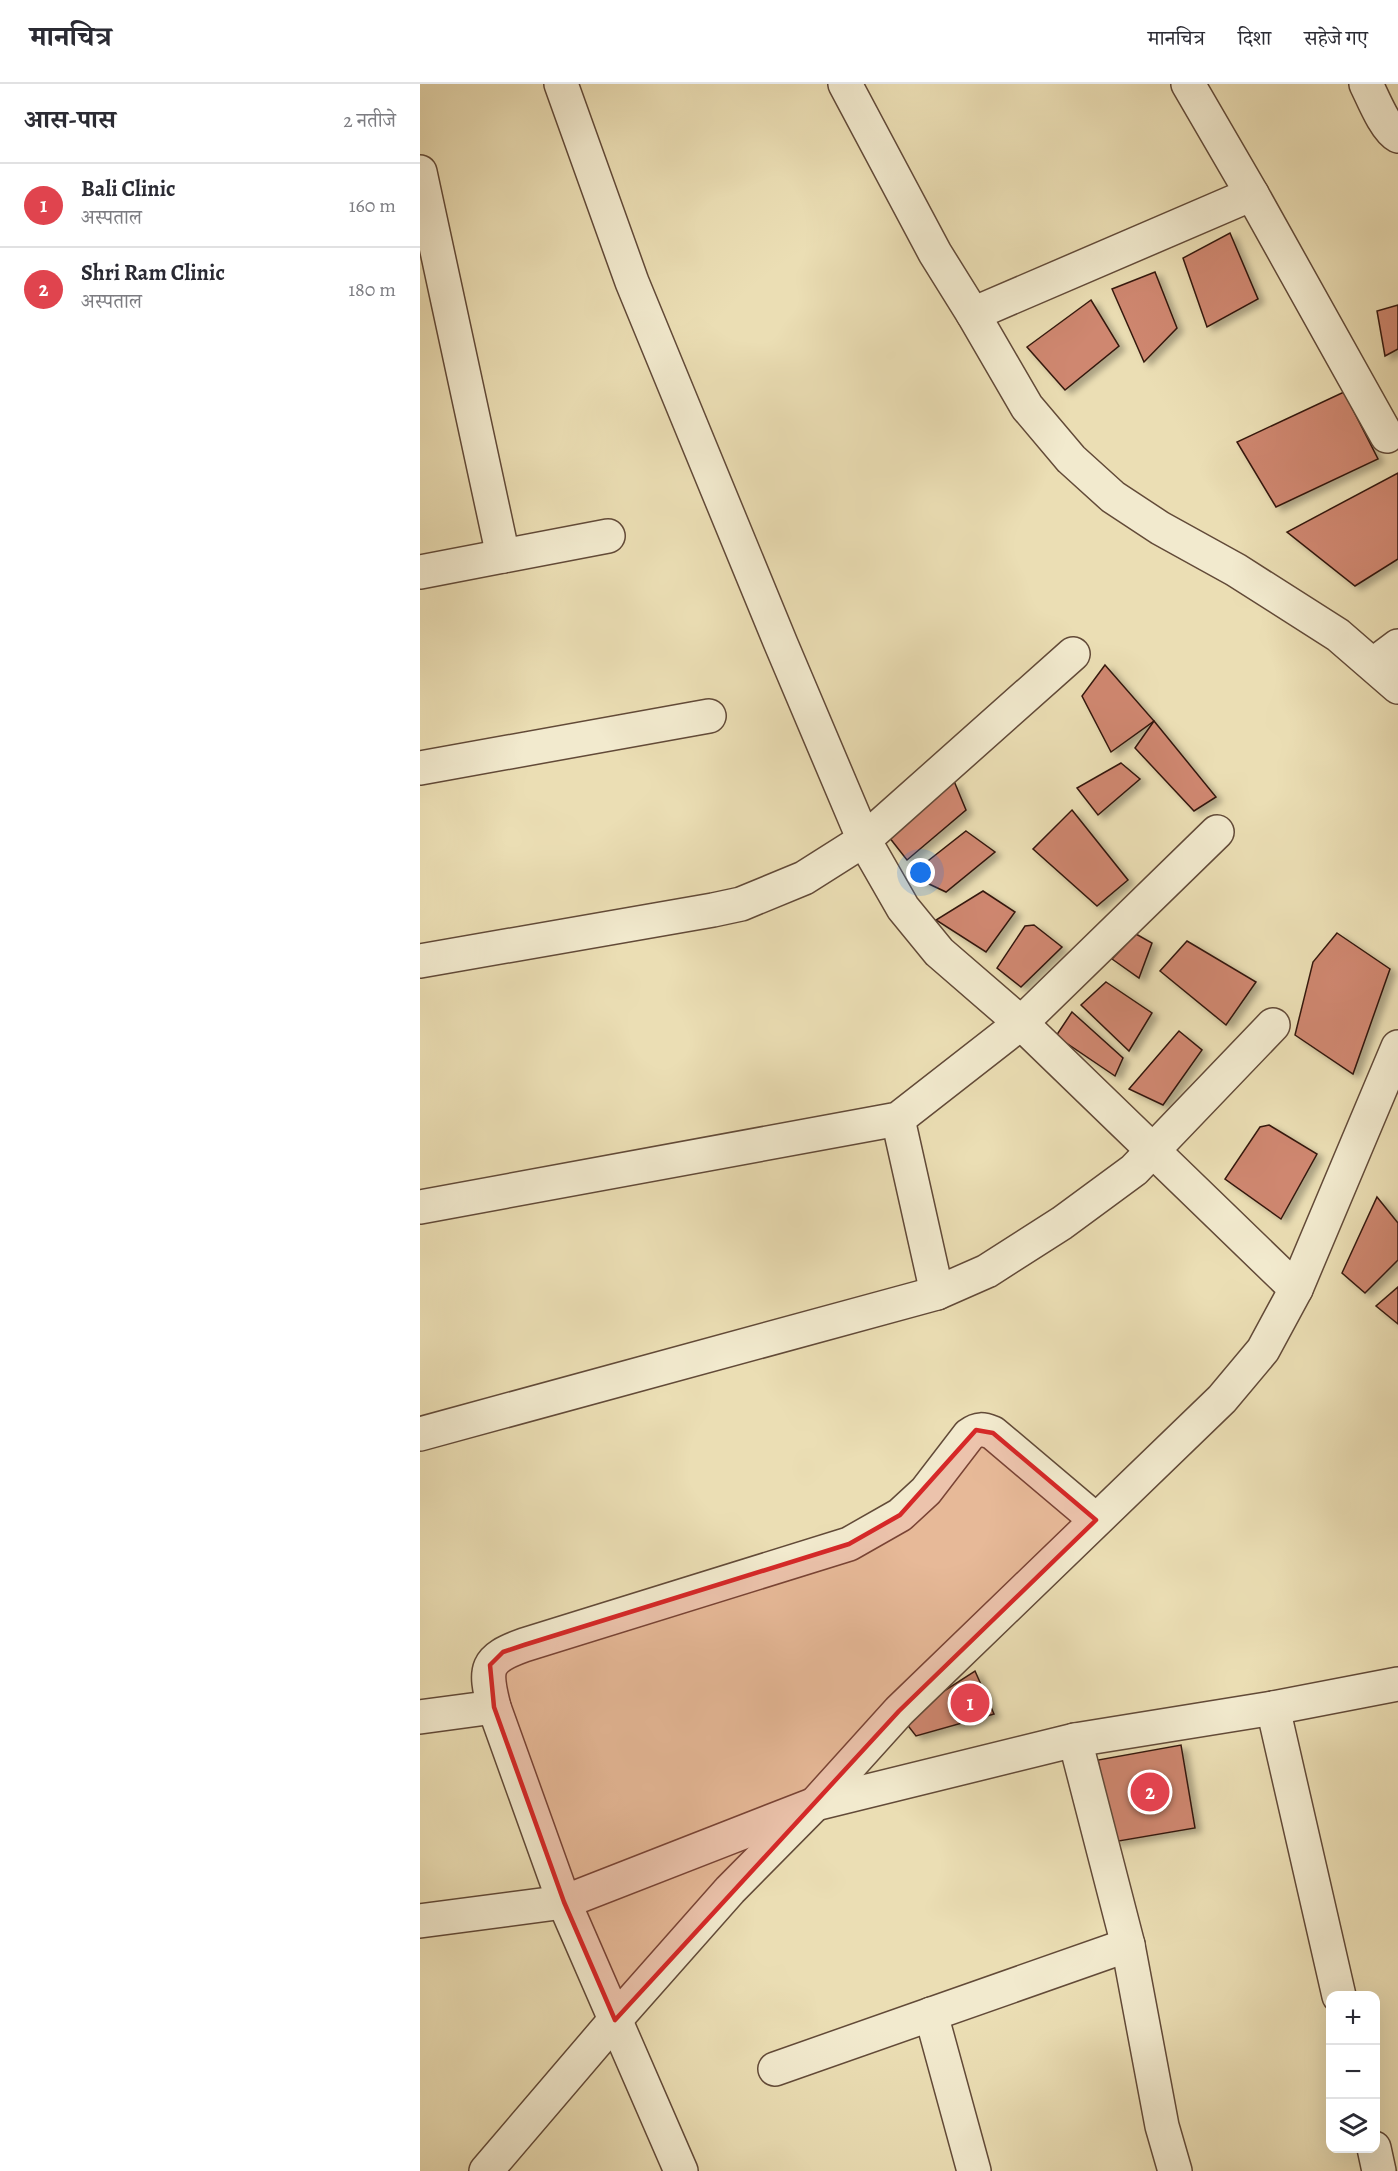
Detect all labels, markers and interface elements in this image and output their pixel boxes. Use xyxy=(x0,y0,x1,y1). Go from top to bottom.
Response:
text: मानचित्र xyxy=(30,18,112,56)
text: मानचित्र xyxy=(1148,24,1205,52)
text: दिशा xyxy=(1238,24,1271,52)
text: सहेजे गए xyxy=(1304,24,1368,52)
text: आस-पास xyxy=(24,102,116,137)
text: 2 नतीजे xyxy=(343,107,396,134)
text: Bali Clinic xyxy=(81,174,176,204)
text: 1 xyxy=(40,192,47,219)
text: 160 m xyxy=(349,192,396,219)
text: अस्पताल xyxy=(81,204,142,231)
text: Shri Ram Clinic xyxy=(81,258,225,288)
text: 2 xyxy=(39,276,48,303)
text: 180 m xyxy=(348,276,396,303)
text: अस्पताल xyxy=(81,288,142,315)
your location xyxy=(906,858,935,887)
pin: 1 xyxy=(950,1680,990,1726)
pin: 2 xyxy=(1130,1770,1170,1814)
map controls xyxy=(1326,1991,1380,2153)
button: + xyxy=(1326,1991,1380,2045)
button: − xyxy=(1326,2045,1380,2099)
button: layers xyxy=(1326,2099,1380,2153)

